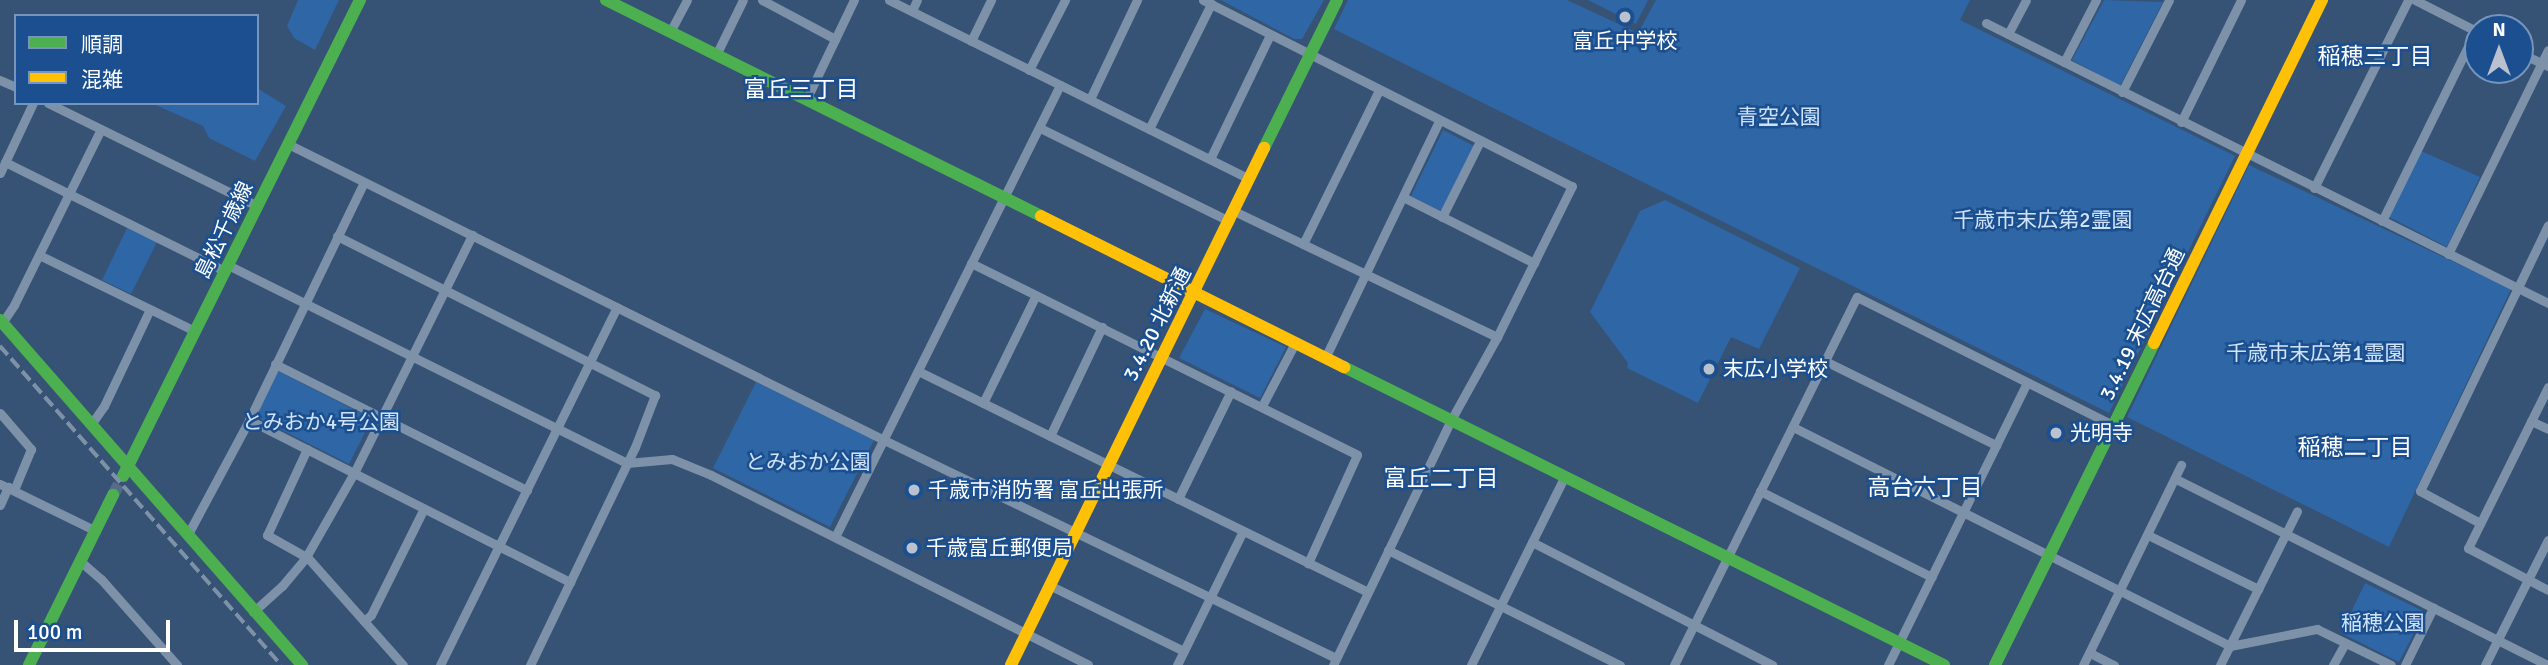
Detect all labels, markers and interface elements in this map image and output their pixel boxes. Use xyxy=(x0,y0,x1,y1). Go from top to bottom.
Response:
marker: 富丘中学校 xyxy=(1617,9,1633,25)
legend xyxy=(14,14,259,105)
north arrow xyxy=(2464,14,2534,84)
text: N xyxy=(2492,18,2506,42)
place label: 富丘中学校 xyxy=(1573,28,1677,54)
text: 順調 xyxy=(81,32,123,58)
district label: 稲穂三丁目 xyxy=(2318,43,2432,71)
text: 混雑 xyxy=(81,67,123,93)
district label: 富丘三丁目 xyxy=(744,76,858,104)
park label: 青空公園 xyxy=(1737,104,1821,130)
street label: 島松千歳線 xyxy=(190,177,258,283)
park label: 千歳市末広第2霊園 xyxy=(1953,207,2133,233)
street label: 3.4.19 末広高台通 xyxy=(2094,244,2190,404)
street label: 3.4.20 北新通 xyxy=(1118,263,1196,385)
park label: 千歳市末広第1霊園 xyxy=(2226,340,2406,366)
place label: 末広小学校 xyxy=(1723,356,1828,382)
marker: 末広小学校 xyxy=(1701,361,1717,377)
park label: とみおか4号公園 xyxy=(242,409,400,435)
place label: 光明寺 xyxy=(2070,420,2133,446)
marker: 光明寺 xyxy=(2048,425,2064,441)
district label: 稲穂二丁目 xyxy=(2298,434,2412,462)
park label: とみおか公園 xyxy=(745,449,871,475)
district label: 富丘二丁目 xyxy=(1384,465,1498,493)
district label: 高台六丁目 xyxy=(1868,474,1982,502)
place label: 千歳市消防署 富丘出張所 xyxy=(928,477,1164,503)
marker: 千歳市消防署 富丘出張所 xyxy=(906,482,922,498)
place label: 千歳富丘郵便局 xyxy=(926,535,1073,561)
marker: 千歳富丘郵便局 xyxy=(904,540,920,556)
scale bar xyxy=(18,606,173,650)
park label: 稲穂公園 xyxy=(2341,610,2425,636)
text: 100 m xyxy=(27,619,82,645)

